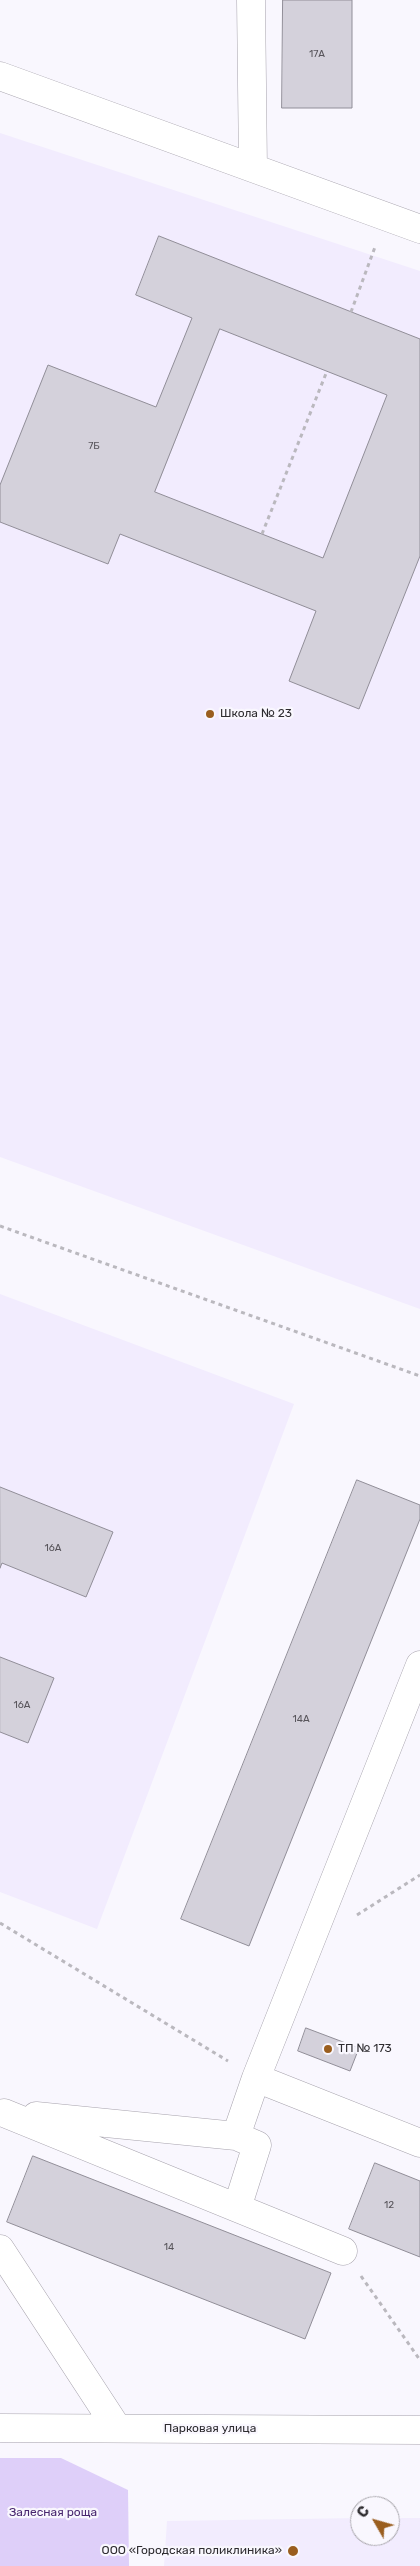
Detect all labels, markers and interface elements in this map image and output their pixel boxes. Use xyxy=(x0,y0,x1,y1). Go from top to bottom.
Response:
house number: 17А xyxy=(309,48,325,60)
house number: 7Б xyxy=(88,440,100,452)
place label: Школа № 23 xyxy=(220,707,292,721)
marker: Школа № 23 xyxy=(204,708,216,720)
house number: 16А xyxy=(44,1542,62,1554)
house number: 16А xyxy=(13,1699,31,1711)
house number: 14А xyxy=(292,1713,310,1725)
place label: ТП № 173 xyxy=(338,2042,392,2056)
marker: ТП № 173 xyxy=(322,2043,334,2055)
house number: 12 xyxy=(384,2199,394,2211)
house number: 14 xyxy=(164,2241,174,2253)
street label: Парковая улица xyxy=(164,2422,256,2436)
north arrow xyxy=(350,2496,400,2546)
text: С xyxy=(354,2503,373,2521)
park label: Залесная роща xyxy=(9,2506,97,2520)
place label: ООО «Городская поликлиника» xyxy=(102,2544,282,2558)
marker: ООО «Городская поликлиника» xyxy=(286,2544,300,2558)

